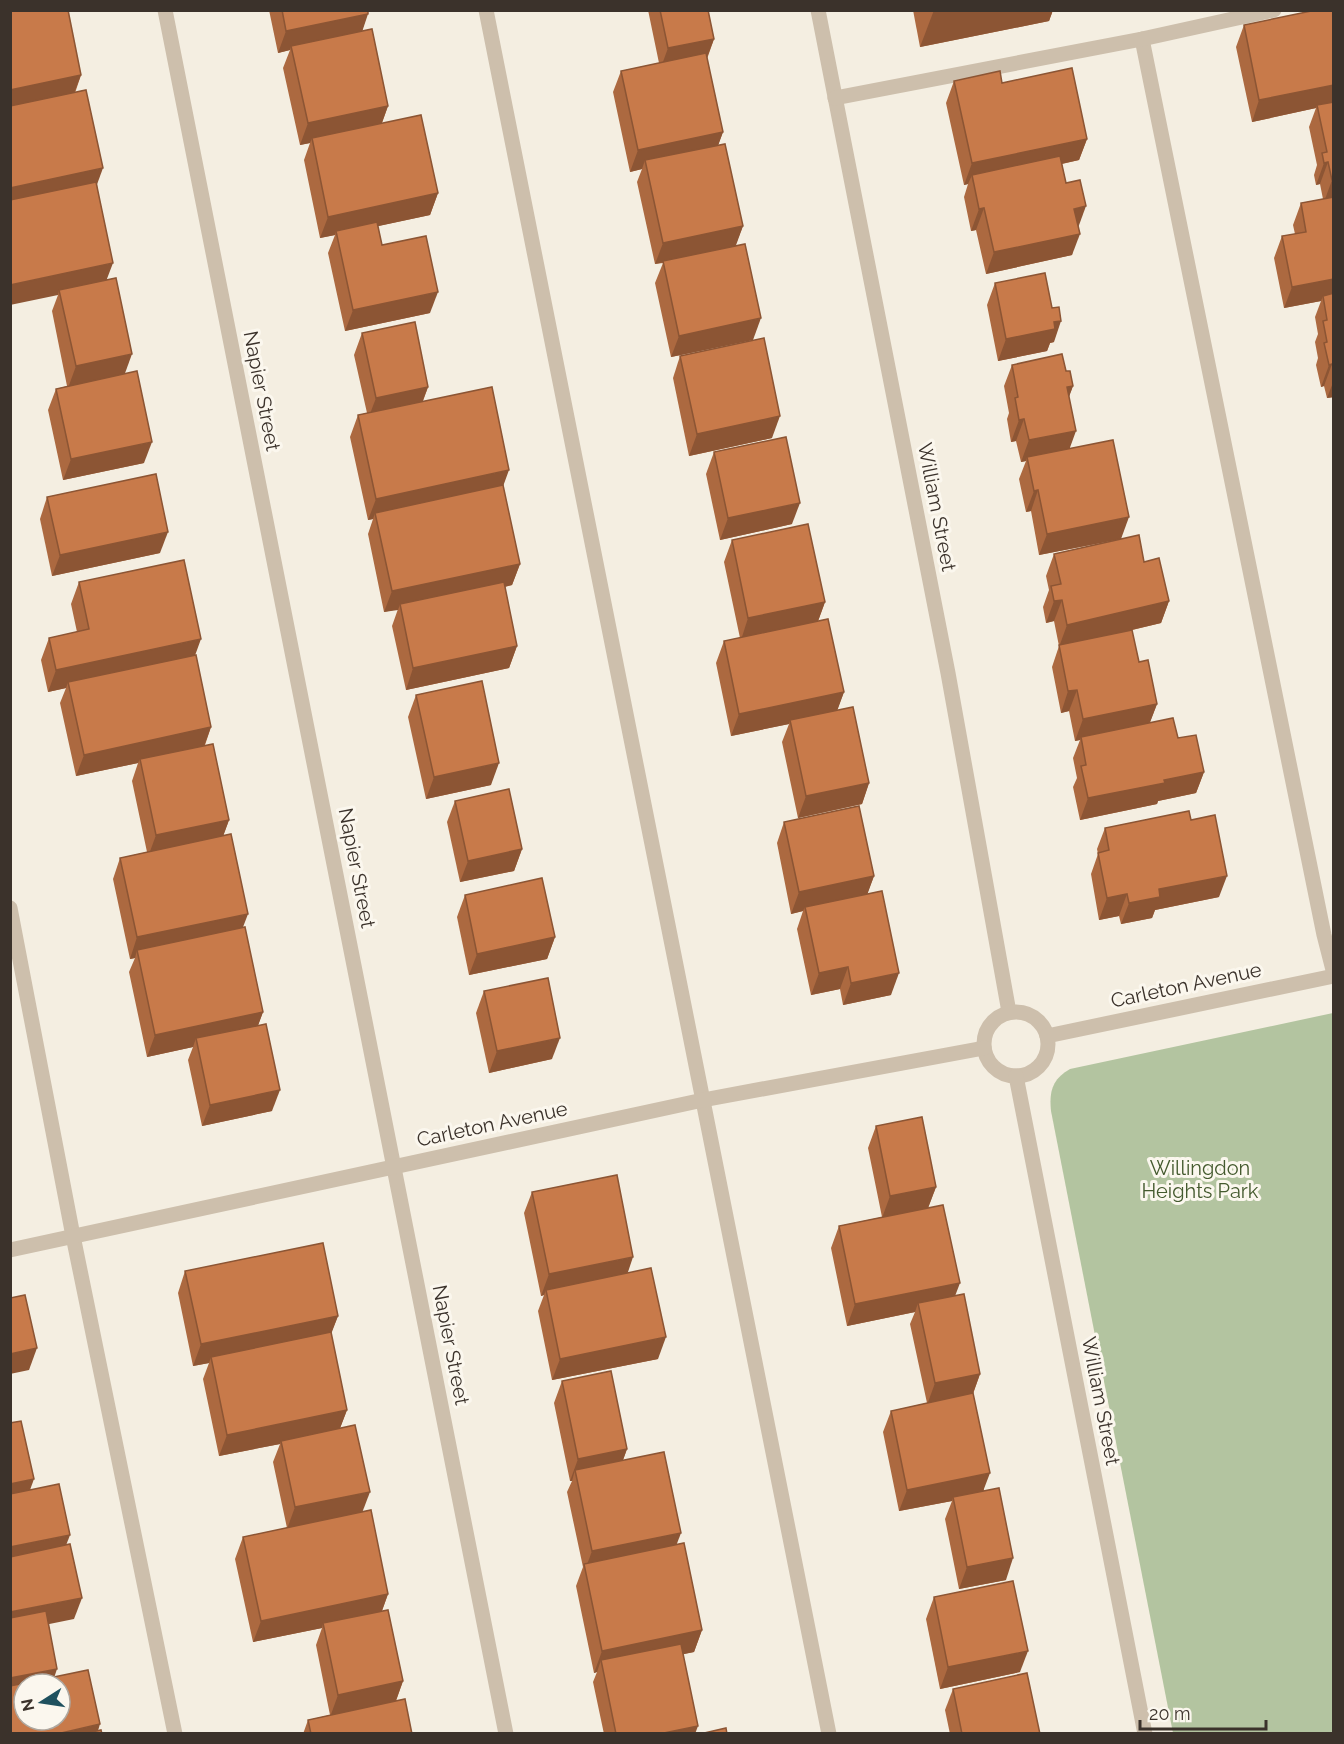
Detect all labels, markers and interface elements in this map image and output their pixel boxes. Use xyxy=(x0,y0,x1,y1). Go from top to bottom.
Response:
street label: Napier Street xyxy=(239,329,285,453)
street label: William Street xyxy=(913,441,961,574)
street label: Napier Street xyxy=(334,806,380,930)
street label: Carleton Avenue xyxy=(1108,957,1264,1013)
street label: Carleton Avenue xyxy=(414,1096,570,1152)
park label: Willingdon Heights Park xyxy=(1142,1156,1259,1203)
street label: Napier Street xyxy=(428,1283,474,1407)
street label: William Street xyxy=(1077,1335,1125,1468)
north arrow xyxy=(12,1672,72,1732)
scale bar xyxy=(1140,1693,1266,1731)
text: N xyxy=(17,1697,38,1713)
text: 20 m xyxy=(1149,1703,1191,1724)

